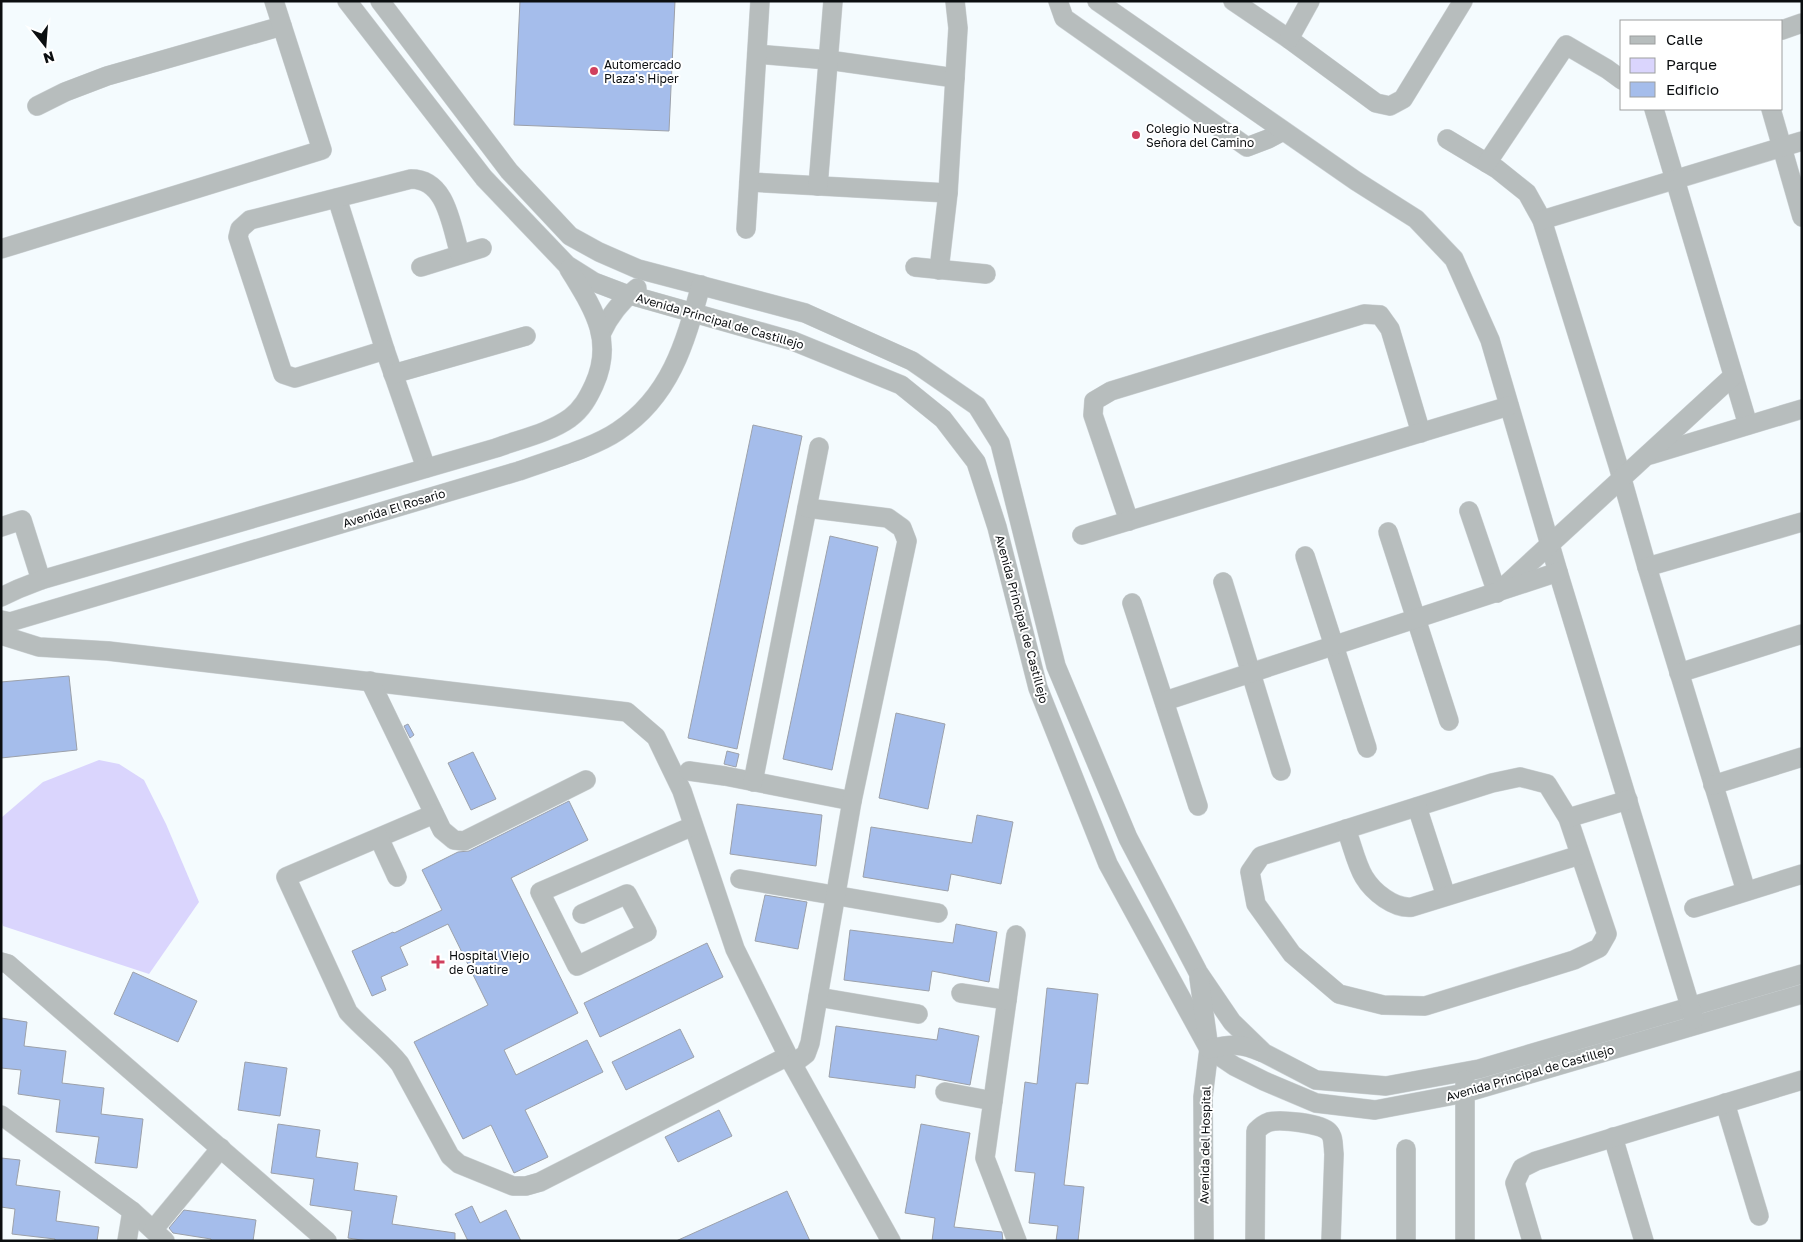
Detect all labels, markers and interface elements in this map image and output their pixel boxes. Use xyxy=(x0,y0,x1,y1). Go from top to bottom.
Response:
north arrow xyxy=(20,20,70,70)
legend xyxy=(1620,20,1783,110)
text: Calle xyxy=(1666,30,1703,48)
text: N xyxy=(41,48,57,68)
text: Parque xyxy=(1666,55,1717,73)
place label: Automercado Plaza's Hiper xyxy=(604,57,681,86)
marker: Automercado Plaza's Hiper xyxy=(588,65,600,77)
text: Edificio xyxy=(1666,80,1719,98)
place label: Colegio Nuestra Señora del Camino xyxy=(1146,121,1254,150)
marker: Colegio Nuestra Señora del Camino xyxy=(1130,129,1142,141)
street label: Avenida Principal de Castillejo xyxy=(634,290,806,352)
street label: Avenida El Rosario xyxy=(341,485,447,531)
street label: Avenida Principal de Castillejo xyxy=(992,533,1052,705)
place label: Hospital Viejo de Guatire xyxy=(449,948,529,977)
marker: Hospital Viejo de Guatire xyxy=(431,955,445,969)
street label: Avenida Principal de Castillejo xyxy=(1444,1042,1616,1104)
street label: Avenida del Hospital xyxy=(1196,1086,1214,1204)

